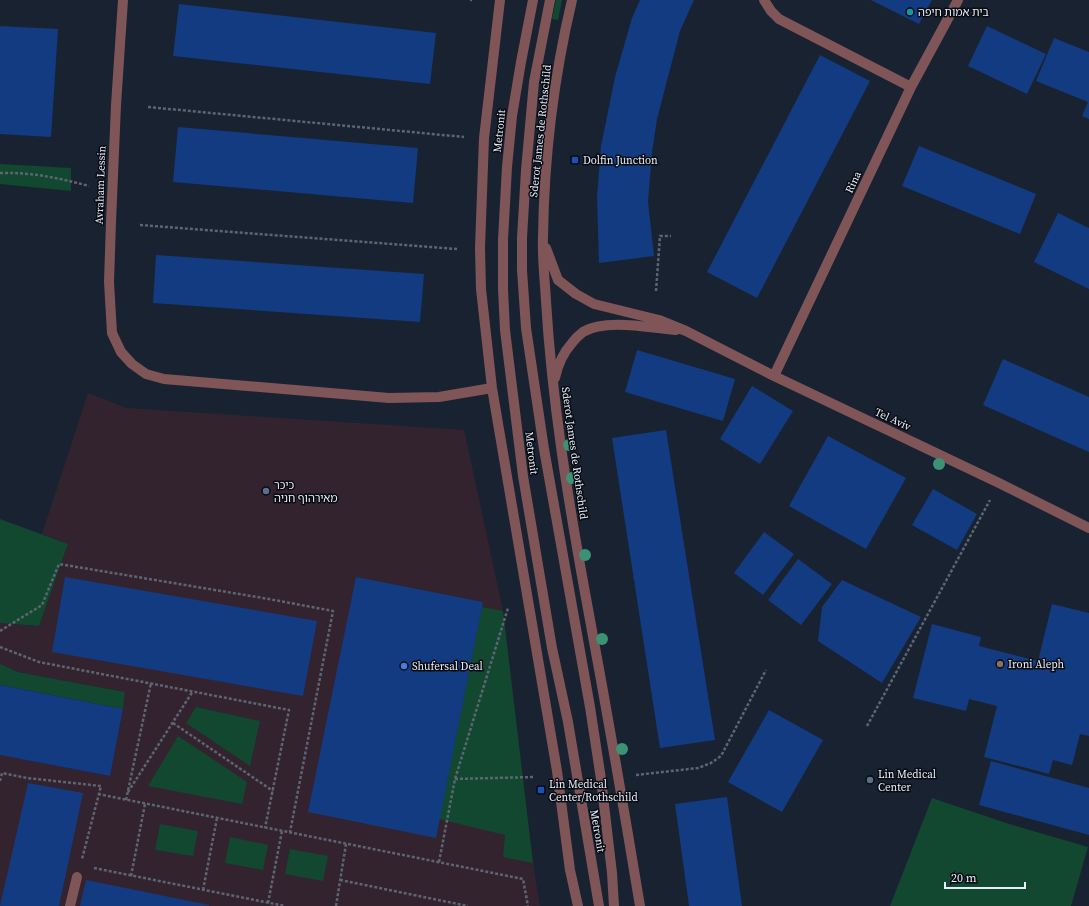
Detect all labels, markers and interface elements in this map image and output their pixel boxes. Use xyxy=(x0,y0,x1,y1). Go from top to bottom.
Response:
place label: בית אמות חיפה xyxy=(918,5,989,20)
marker: בית אמות חיפה xyxy=(905,7,915,17)
street label: Sderot James de Rothschild xyxy=(526,63,555,198)
street label: Metronit xyxy=(490,108,509,153)
street label: Avraham Lessin xyxy=(92,145,109,225)
place label: Dolfin Junction xyxy=(583,153,658,168)
marker: Dolfin Junction xyxy=(570,155,580,165)
street label: Rina xyxy=(842,168,865,196)
street label: Sderot James de Rothschild xyxy=(558,386,591,521)
street label: Tel Aviv xyxy=(872,405,914,434)
street label: Metronit xyxy=(521,431,542,476)
place label: כיכר מאירהוף חניה xyxy=(274,478,338,506)
marker: כיכר מאירהוף חניה xyxy=(261,486,271,496)
place label: Ironi Aleph xyxy=(1008,657,1065,672)
place label: Shufersal Deal xyxy=(412,659,483,674)
marker: Ironi Aleph xyxy=(995,659,1005,669)
marker: Shufersal Deal xyxy=(399,661,409,671)
place label: Lin Medical Center xyxy=(878,767,936,795)
marker: Lin Medical Center xyxy=(865,775,875,785)
place label: Lin Medical Center/Rothschild xyxy=(549,777,638,805)
marker: Lin Medical Center/Rothschild xyxy=(536,785,546,795)
street label: Metronit xyxy=(586,809,609,854)
scale bar xyxy=(945,864,1025,890)
text: 20 m xyxy=(951,870,977,886)

